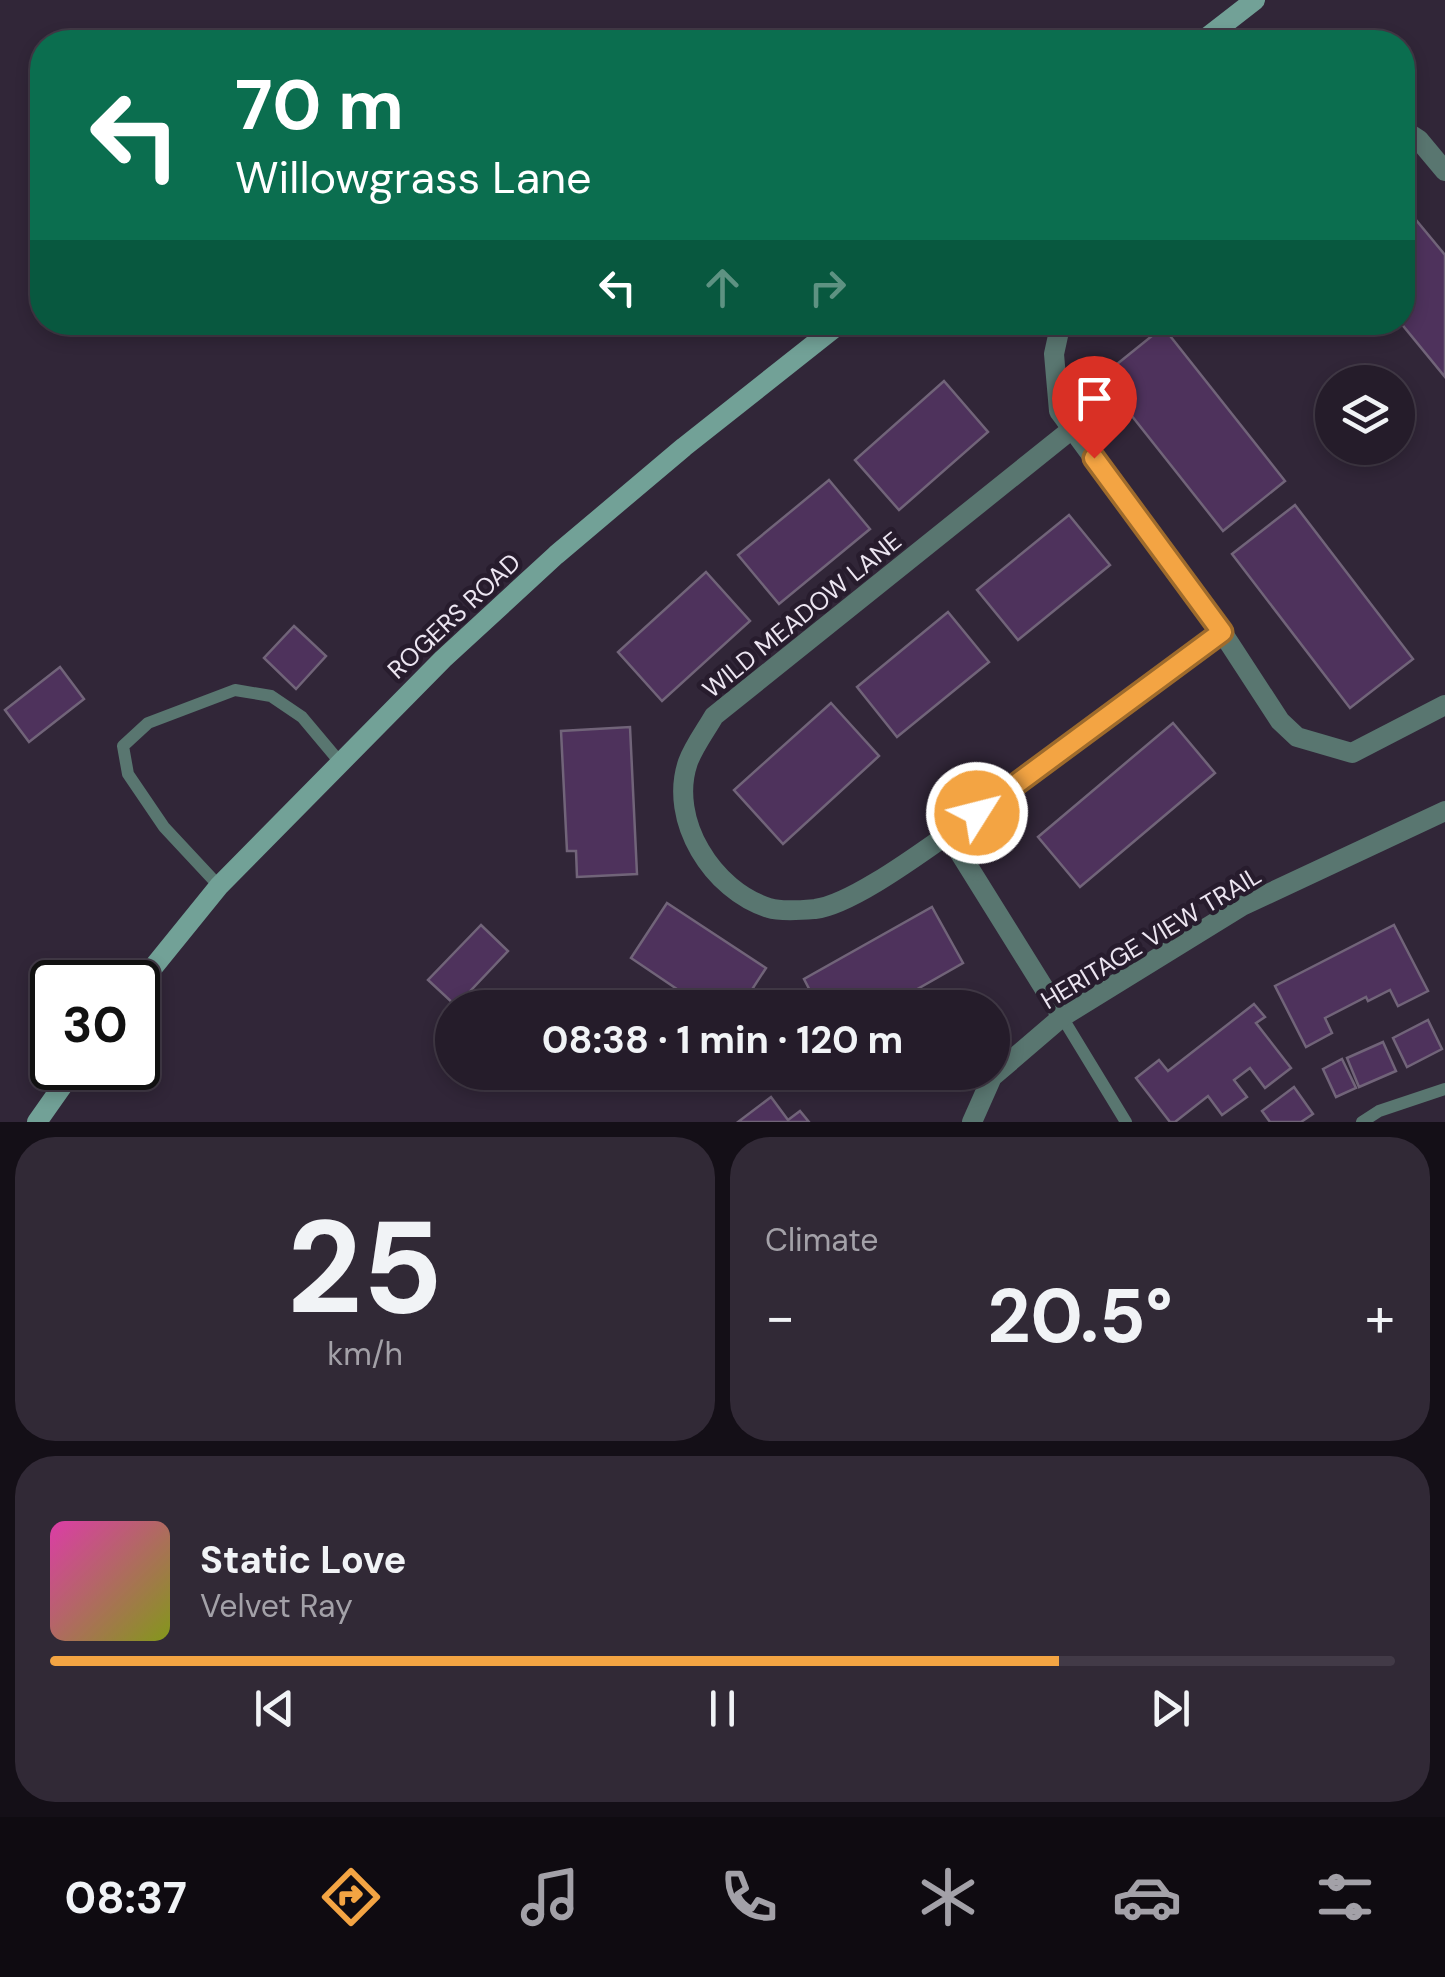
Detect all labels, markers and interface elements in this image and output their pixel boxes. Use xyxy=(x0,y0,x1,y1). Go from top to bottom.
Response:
text: 70 m xyxy=(235,60,404,151)
icon: left xyxy=(70,70,200,200)
text: Willowgrass Lane xyxy=(235,148,592,207)
icon: left xyxy=(590,260,645,315)
icon: ahead xyxy=(695,260,750,315)
icon: right xyxy=(800,260,855,315)
pin xyxy=(1052,356,1137,459)
map controls xyxy=(1315,365,1415,465)
button: layers xyxy=(1315,365,1415,465)
icon: arrive xyxy=(1067,371,1122,426)
street label: WILD MEADOW LANE xyxy=(696,525,908,705)
street label: ROGERS ROAD xyxy=(381,546,527,686)
position arrow xyxy=(925,761,1029,865)
street label: HERITAGE VIEW TRAIL xyxy=(1035,859,1267,1017)
speed limit sign: 30 xyxy=(30,960,160,1090)
text: 08:38 · 1 min · 120 m xyxy=(542,1015,903,1065)
text: 25 xyxy=(287,1183,443,1352)
text: Climate xyxy=(765,1219,879,1261)
text: 20.5° xyxy=(987,1268,1173,1365)
text: − xyxy=(765,1281,795,1353)
text: + xyxy=(1365,1281,1395,1353)
text: km/h xyxy=(327,1333,403,1375)
text: Static Love xyxy=(200,1535,406,1585)
text: Velvet Ray xyxy=(200,1585,353,1627)
icon: previous xyxy=(247,1681,302,1736)
icon: pause xyxy=(695,1681,750,1736)
icon: next xyxy=(1143,1681,1198,1736)
icon: directions xyxy=(316,1862,386,1932)
icon: music xyxy=(515,1862,585,1932)
icon: phone xyxy=(714,1862,784,1932)
icon: climate xyxy=(913,1862,983,1932)
icon: car xyxy=(1112,1862,1182,1932)
icon: filters xyxy=(1310,1862,1380,1932)
text: 08:37 xyxy=(64,1868,187,1927)

